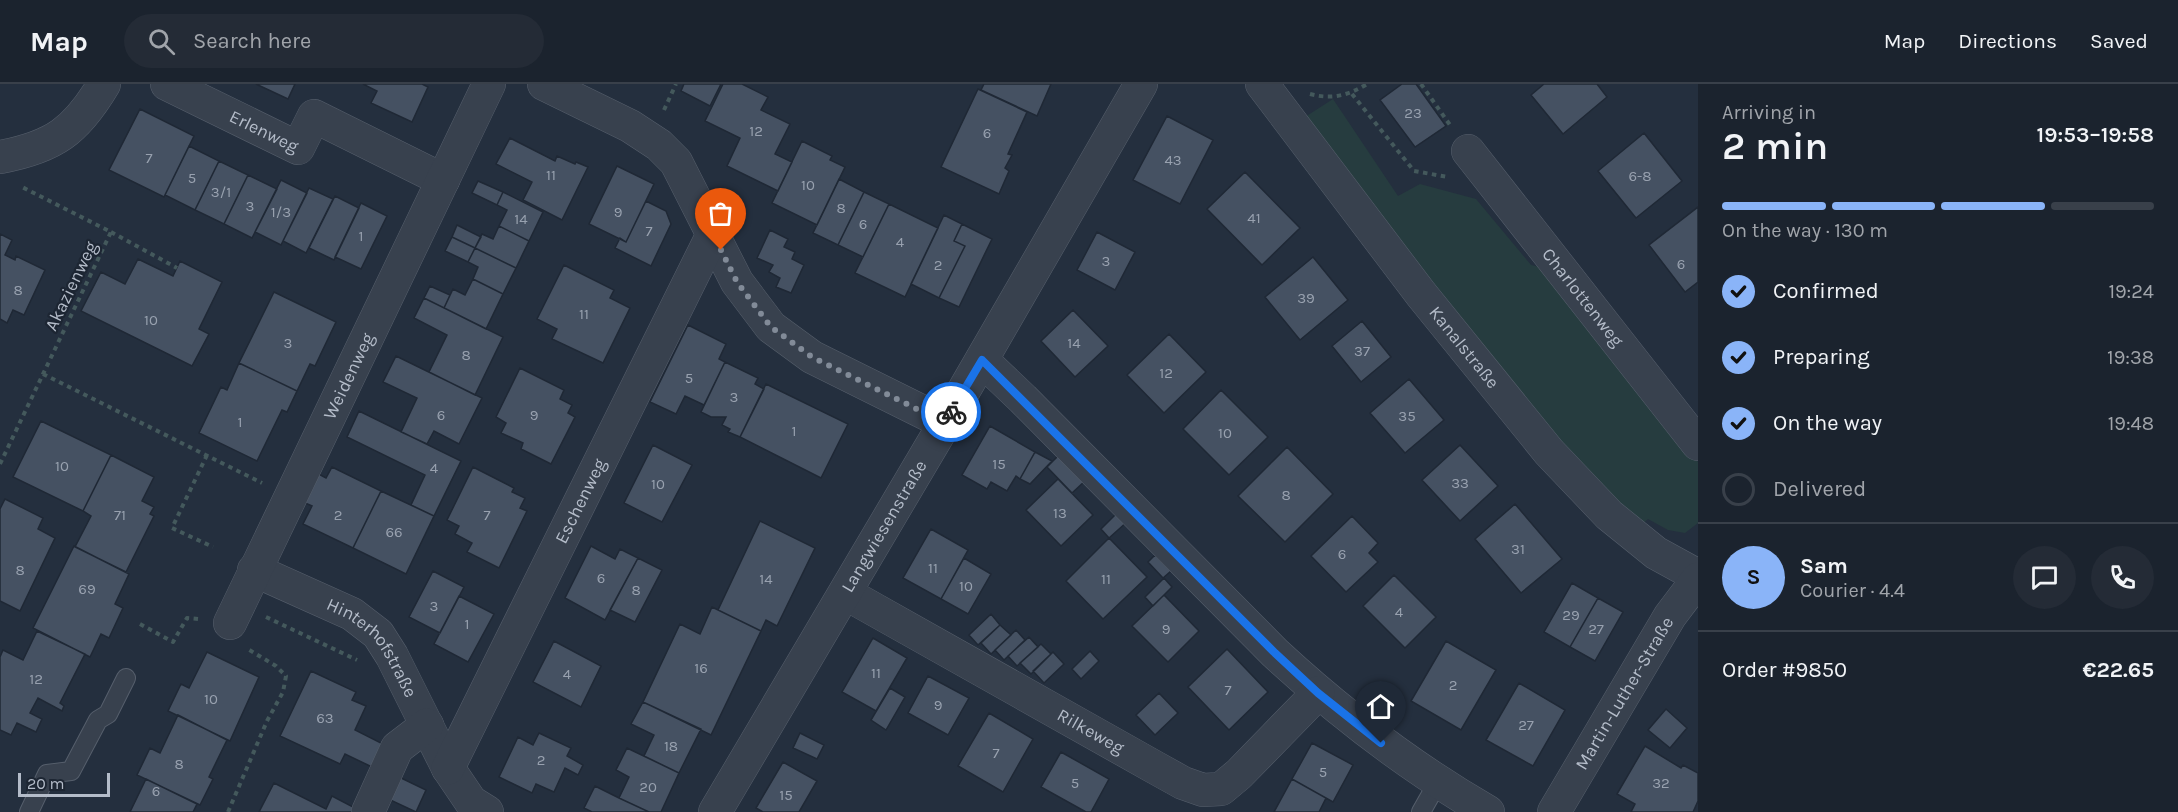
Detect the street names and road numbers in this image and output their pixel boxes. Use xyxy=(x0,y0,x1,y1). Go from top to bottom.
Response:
street label: Erlenweg xyxy=(226,105,302,158)
street label: Akazienweg xyxy=(40,238,102,334)
street label: Charlottenweg xyxy=(1537,244,1628,351)
street label: Kanalstraße xyxy=(1424,302,1504,393)
street label: Weidenweg xyxy=(319,329,379,423)
street label: Eschenweg xyxy=(550,455,611,547)
street label: Langwiesenstraße xyxy=(836,456,932,596)
street label: Hinterhofstraße xyxy=(323,593,422,701)
street label: Martin-Luther-Straße xyxy=(1570,613,1678,774)
street label: Rilkeweg xyxy=(1053,704,1128,759)

